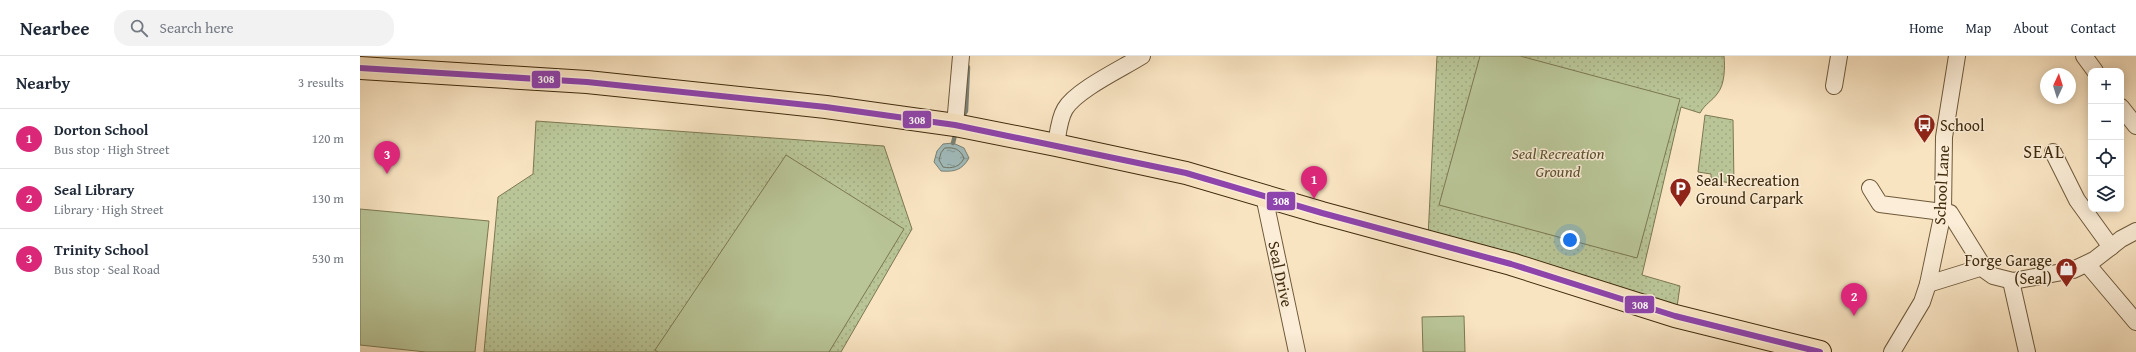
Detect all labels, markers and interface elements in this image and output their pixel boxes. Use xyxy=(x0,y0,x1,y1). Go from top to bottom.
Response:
search box xyxy=(114,10,394,46)
text: Nearbee xyxy=(20,14,90,42)
icon: search xyxy=(128,17,150,39)
text: Search here xyxy=(160,17,234,38)
text: Home xyxy=(1909,18,1944,38)
text: Map xyxy=(1966,18,1991,38)
text: About xyxy=(2013,18,2049,38)
text: Contact xyxy=(2071,18,2116,38)
north arrow xyxy=(2040,68,2076,104)
map controls xyxy=(2088,68,2124,212)
button: + xyxy=(2088,68,2124,104)
text: Nearby xyxy=(16,70,70,95)
line badge: 308 xyxy=(531,70,561,89)
text: 308 xyxy=(537,71,555,87)
text: 3 results xyxy=(298,73,344,92)
button: − xyxy=(2088,104,2124,140)
line badge: 308 xyxy=(902,110,932,129)
text: 308 xyxy=(908,112,926,128)
bus stop icon: School xyxy=(1911,112,1937,145)
place label: School xyxy=(1940,113,1985,137)
text: Dorton School xyxy=(54,119,149,140)
text: 1 xyxy=(26,129,32,148)
text: 120 m xyxy=(312,129,344,148)
district label: SEAL xyxy=(2023,138,2065,165)
text: Bus stop · High Street xyxy=(54,140,170,159)
button: locate xyxy=(2088,140,2124,176)
pin: 3 xyxy=(374,141,400,174)
park label: Seal Recreation Ground xyxy=(1511,141,1605,183)
street label: School Lane xyxy=(1927,145,1955,225)
pin: 1 xyxy=(1301,166,1327,199)
place label: Seal Recreation Ground Carpark xyxy=(1696,168,1804,210)
parking icon: Seal Recreation Ground Carpark xyxy=(1668,176,1694,209)
button: layers xyxy=(2088,176,2124,212)
text: Seal Library xyxy=(54,179,135,200)
text: 2 xyxy=(26,189,32,208)
text: 130 m xyxy=(312,189,344,208)
line badge: 308 xyxy=(1266,191,1296,211)
text: 308 xyxy=(1272,193,1290,209)
text: Library · High Street xyxy=(54,200,164,219)
your location xyxy=(1560,230,1580,250)
text: Trinity School xyxy=(54,239,149,260)
street label: Seal Drive xyxy=(1262,239,1300,309)
place label: Forge Garage (Seal) xyxy=(1965,248,2052,290)
text: 3 xyxy=(26,249,32,268)
text: 530 m xyxy=(312,249,344,268)
shop icon: Forge Garage (Seal) xyxy=(2054,256,2080,289)
text: Bus stop · Seal Road xyxy=(54,260,160,279)
pin: 2 xyxy=(1841,283,1867,316)
line badge: 308 xyxy=(1624,295,1655,314)
text: 308 xyxy=(1631,297,1649,313)

